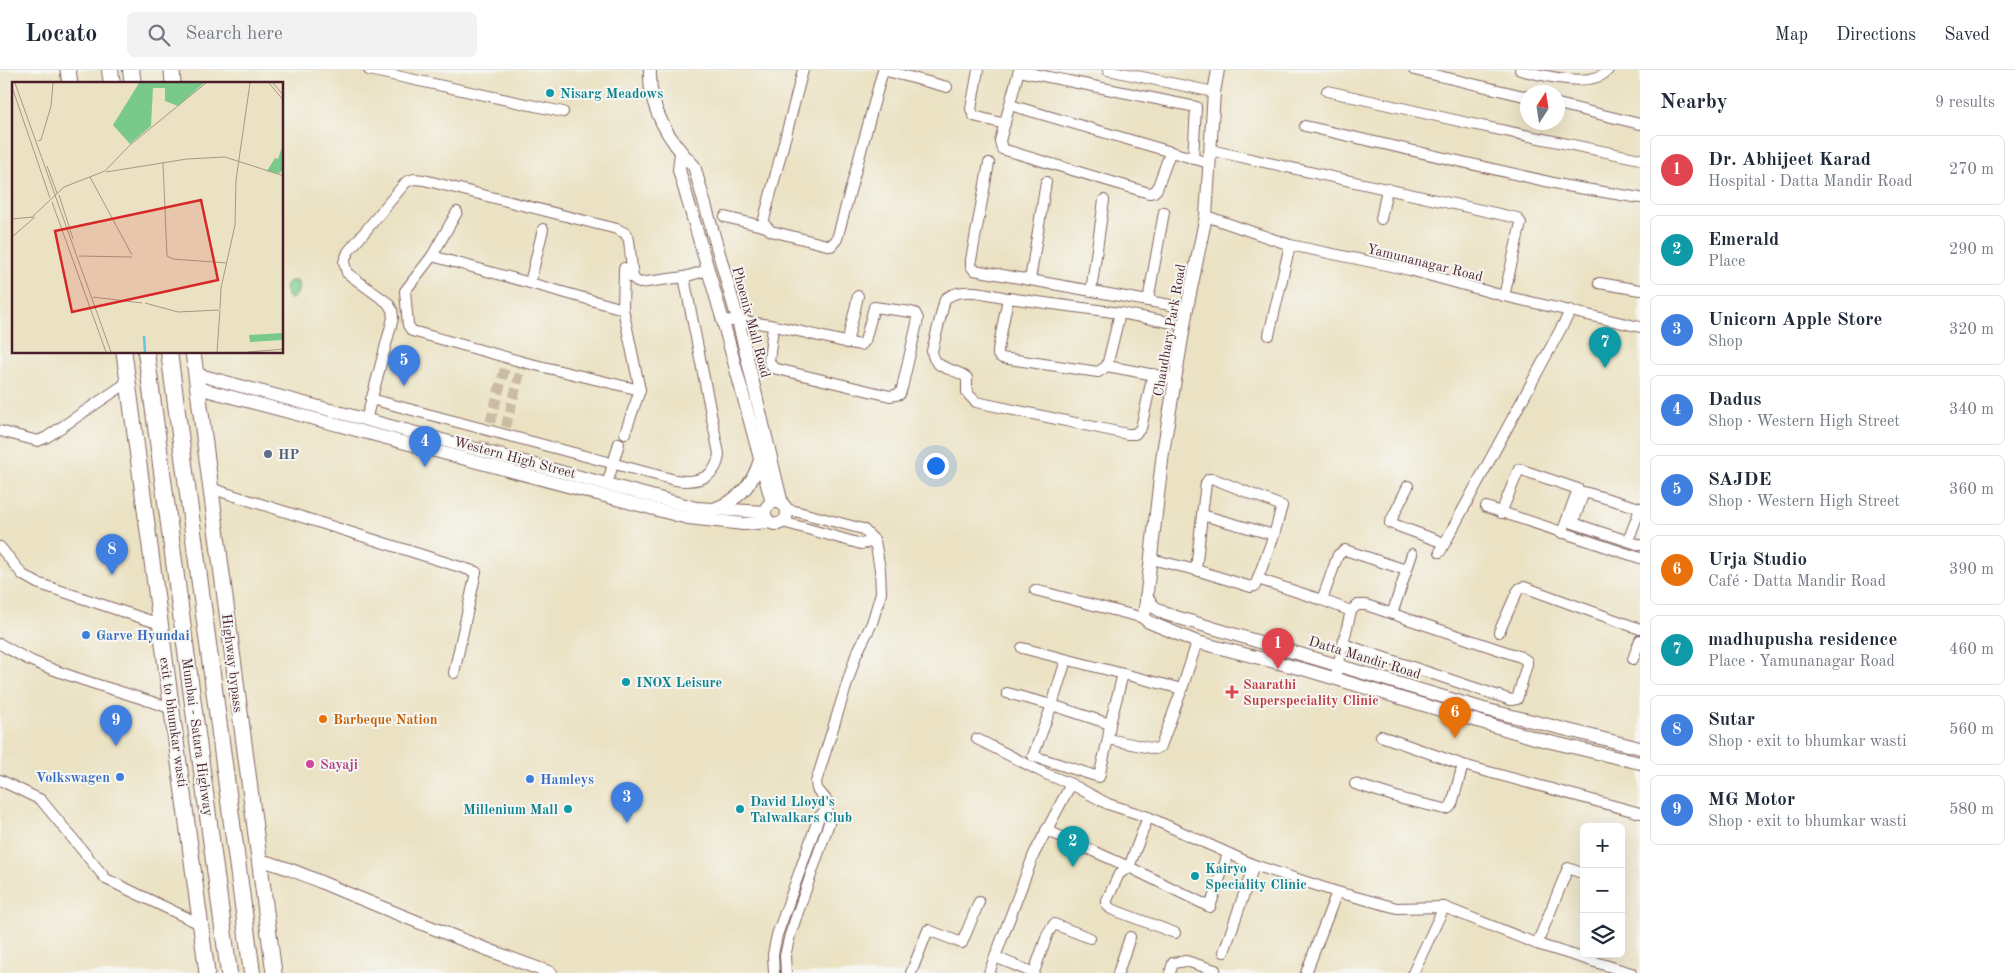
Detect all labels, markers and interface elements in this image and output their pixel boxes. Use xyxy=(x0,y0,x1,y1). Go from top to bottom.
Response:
search box xyxy=(127,12,477,57)
icon: search xyxy=(145,21,173,49)
text: Locato xyxy=(25,23,97,47)
text: Search here xyxy=(185,25,283,44)
text: Map xyxy=(1775,26,1808,44)
text: Directions xyxy=(1836,26,1916,44)
text: Saved xyxy=(1944,26,1990,44)
inset map xyxy=(12,82,284,354)
north arrow xyxy=(1520,85,1565,130)
marker: Nisarg Meadows xyxy=(544,87,556,99)
place label: Nisarg Meadows xyxy=(560,87,663,101)
text: Nearby xyxy=(1660,92,1728,113)
text: 9 results xyxy=(1935,95,1995,111)
text: Dr. Abhijeet Karad xyxy=(1708,151,1871,170)
text: 1 xyxy=(1672,162,1682,178)
text: 270 m xyxy=(1949,162,1994,178)
text: Hospital · Datta Mandir Road xyxy=(1708,174,1913,190)
text: Emerald xyxy=(1708,231,1779,250)
street label: Yamunanagar Road xyxy=(1365,242,1484,284)
text: 2 xyxy=(1672,242,1682,258)
text: 290 m xyxy=(1949,242,1994,258)
text: Place xyxy=(1708,254,1745,270)
street label: Chaudhary Park Road xyxy=(1151,263,1189,398)
street label: Phoenix Mall Road xyxy=(729,265,773,379)
text: Unicorn Apple Store xyxy=(1708,311,1883,330)
text: 3 xyxy=(1672,322,1682,338)
text: 320 m xyxy=(1949,322,1994,338)
pin: 7 xyxy=(1589,327,1621,368)
text: Shop xyxy=(1708,334,1743,350)
pin: 5 xyxy=(388,345,420,386)
text: Dadus xyxy=(1708,391,1761,410)
text: 4 xyxy=(1672,402,1682,418)
text: 340 m xyxy=(1949,402,1994,418)
text: Shop · Western High Street xyxy=(1708,414,1900,430)
pin: 4 xyxy=(409,426,441,467)
street label: Western High Street xyxy=(452,435,577,481)
marker: HP xyxy=(262,448,274,460)
place label: HP xyxy=(278,448,300,462)
your location xyxy=(923,453,949,479)
text: SAJDE xyxy=(1708,471,1771,490)
text: 5 xyxy=(1672,482,1682,498)
text: 360 m xyxy=(1949,482,1994,498)
text: Shop · Western High Street xyxy=(1708,494,1900,510)
pin: 8 xyxy=(96,534,128,575)
text: Urja Studio xyxy=(1708,551,1807,570)
text: 6 xyxy=(1672,562,1682,578)
text: 390 m xyxy=(1949,562,1994,578)
text: Café · Datta Mandir Road xyxy=(1708,574,1886,590)
street label: Highway bypass xyxy=(219,613,245,713)
pin: 1 xyxy=(1262,628,1294,669)
marker: Garve Hyundai xyxy=(80,629,92,641)
place label: Garve Hyundai xyxy=(96,629,190,643)
text: madhupusha residence xyxy=(1708,631,1897,650)
street label: Datta Mandir Road xyxy=(1307,634,1423,682)
text: 7 xyxy=(1672,642,1682,658)
text: 460 m xyxy=(1949,642,1994,658)
text: Place · Yamunanagar Road xyxy=(1708,654,1895,670)
street label: exit to bhumkar wasti xyxy=(157,656,189,788)
street label: Mumbai - Satara Highway xyxy=(179,657,215,818)
marker: INOX Leisure xyxy=(620,676,632,688)
place label: INOX Leisure xyxy=(636,676,722,690)
place label: Saarathi Superspeciality Clinic xyxy=(1243,678,1379,708)
marker: Saarathi Superspeciality Clinic xyxy=(1225,685,1239,699)
pin: 6 xyxy=(1439,697,1471,738)
pin: 9 xyxy=(100,705,132,746)
text: Sutar xyxy=(1708,711,1755,730)
marker: Barbeque Nation xyxy=(317,713,329,725)
place label: Barbeque Nation xyxy=(333,713,438,727)
text: 8 xyxy=(1672,722,1682,738)
text: 560 m xyxy=(1949,722,1994,738)
text: Shop · exit to bhumkar wasti xyxy=(1708,734,1906,750)
marker: Sayaji xyxy=(304,758,316,770)
place label: Sayaji xyxy=(320,758,358,772)
place label: Volkswagen xyxy=(36,771,110,785)
marker: Volkswagen xyxy=(114,771,126,783)
marker: Hamleys xyxy=(524,773,536,785)
place label: Hamleys xyxy=(540,773,594,787)
pin: 3 xyxy=(611,782,643,823)
text: MG Motor xyxy=(1708,791,1795,810)
place label: David Lloyd's Talwalkars Club xyxy=(750,795,852,825)
text: 9 xyxy=(1672,802,1682,818)
text: 580 m xyxy=(1949,802,1994,818)
place label: Millenium Mall xyxy=(463,803,558,817)
marker: Millenium Mall xyxy=(562,803,574,815)
marker: David Lloyd's Talwalkars Club xyxy=(734,803,746,815)
text: Shop · exit to bhumkar wasti xyxy=(1708,814,1906,830)
map controls xyxy=(1580,823,1625,958)
button: + xyxy=(1580,823,1625,868)
pin: 2 xyxy=(1057,826,1089,867)
place label: Kairyo Speciality Clinic xyxy=(1205,862,1307,892)
button: − xyxy=(1580,868,1625,913)
marker: Kairyo Speciality Clinic xyxy=(1189,870,1201,882)
button: layers xyxy=(1580,913,1625,958)

